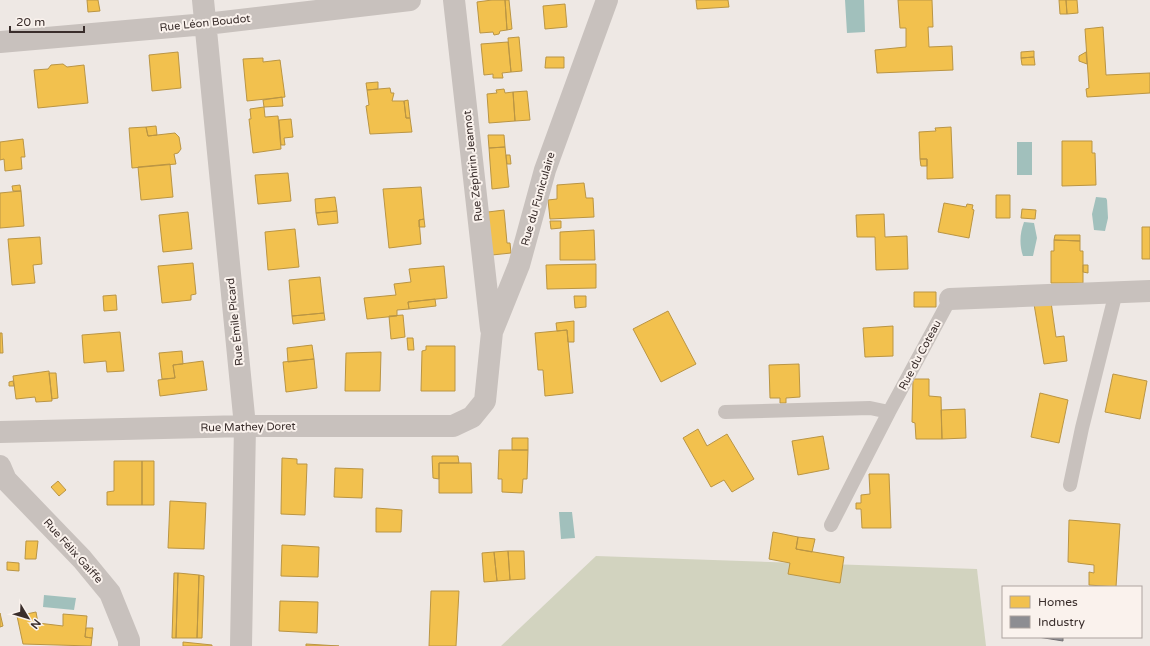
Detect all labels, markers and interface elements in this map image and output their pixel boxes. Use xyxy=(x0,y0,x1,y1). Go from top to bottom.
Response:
scale bar xyxy=(10,8,84,34)
street label: Rue Léon Boudot xyxy=(159,12,251,34)
text: 20 m xyxy=(16,15,45,29)
street label: Rue Zéphirin Jeannot xyxy=(461,110,485,222)
street label: Rue du Funiculaire xyxy=(518,151,558,247)
street label: Rue Émile Picard xyxy=(223,277,246,367)
street label: Rue du Coteau xyxy=(896,318,944,392)
street label: Rue Mathey Doret xyxy=(200,420,296,434)
street label: Rue Félix Gaiffe xyxy=(41,516,105,586)
legend xyxy=(1002,586,1142,638)
text: Homes xyxy=(1038,595,1078,609)
north arrow xyxy=(8,598,48,638)
text: Industry xyxy=(1038,615,1085,629)
text: N xyxy=(28,616,43,631)

